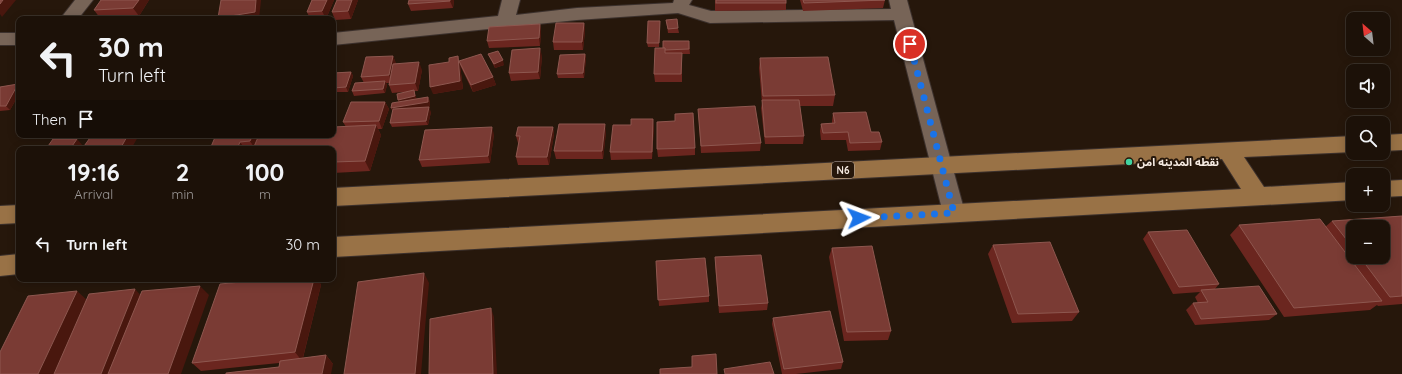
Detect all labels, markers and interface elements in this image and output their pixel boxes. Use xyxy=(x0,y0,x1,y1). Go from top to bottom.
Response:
north arrow xyxy=(1346,12,1390,56)
map controls xyxy=(1346,12,1390,264)
pin xyxy=(893,27,927,61)
text: 30 m xyxy=(98,29,164,64)
icon: left xyxy=(32,32,84,84)
icon: arrive xyxy=(899,33,921,55)
text: Turn left xyxy=(98,64,166,87)
button: sound xyxy=(1346,64,1390,108)
icon: arrive xyxy=(75,108,97,130)
text: Then xyxy=(32,110,67,129)
button: search xyxy=(1346,116,1390,160)
place label: نقطه المدينه امن xyxy=(1137,155,1219,169)
text: 19:16 xyxy=(68,157,120,187)
text: 2 xyxy=(176,157,189,187)
text: 100 xyxy=(245,157,284,187)
marker: نقطه المدينه امن xyxy=(1124,157,1134,167)
road number: N6 xyxy=(832,162,854,178)
button: + xyxy=(1346,168,1390,212)
text: Arrival xyxy=(74,186,113,202)
text: min xyxy=(172,186,194,202)
text: m xyxy=(259,186,271,202)
position arrow xyxy=(838,197,880,239)
button: − xyxy=(1346,220,1390,264)
icon: left xyxy=(32,233,54,255)
text: Turn left xyxy=(66,235,128,254)
text: 30 m xyxy=(285,235,320,254)

